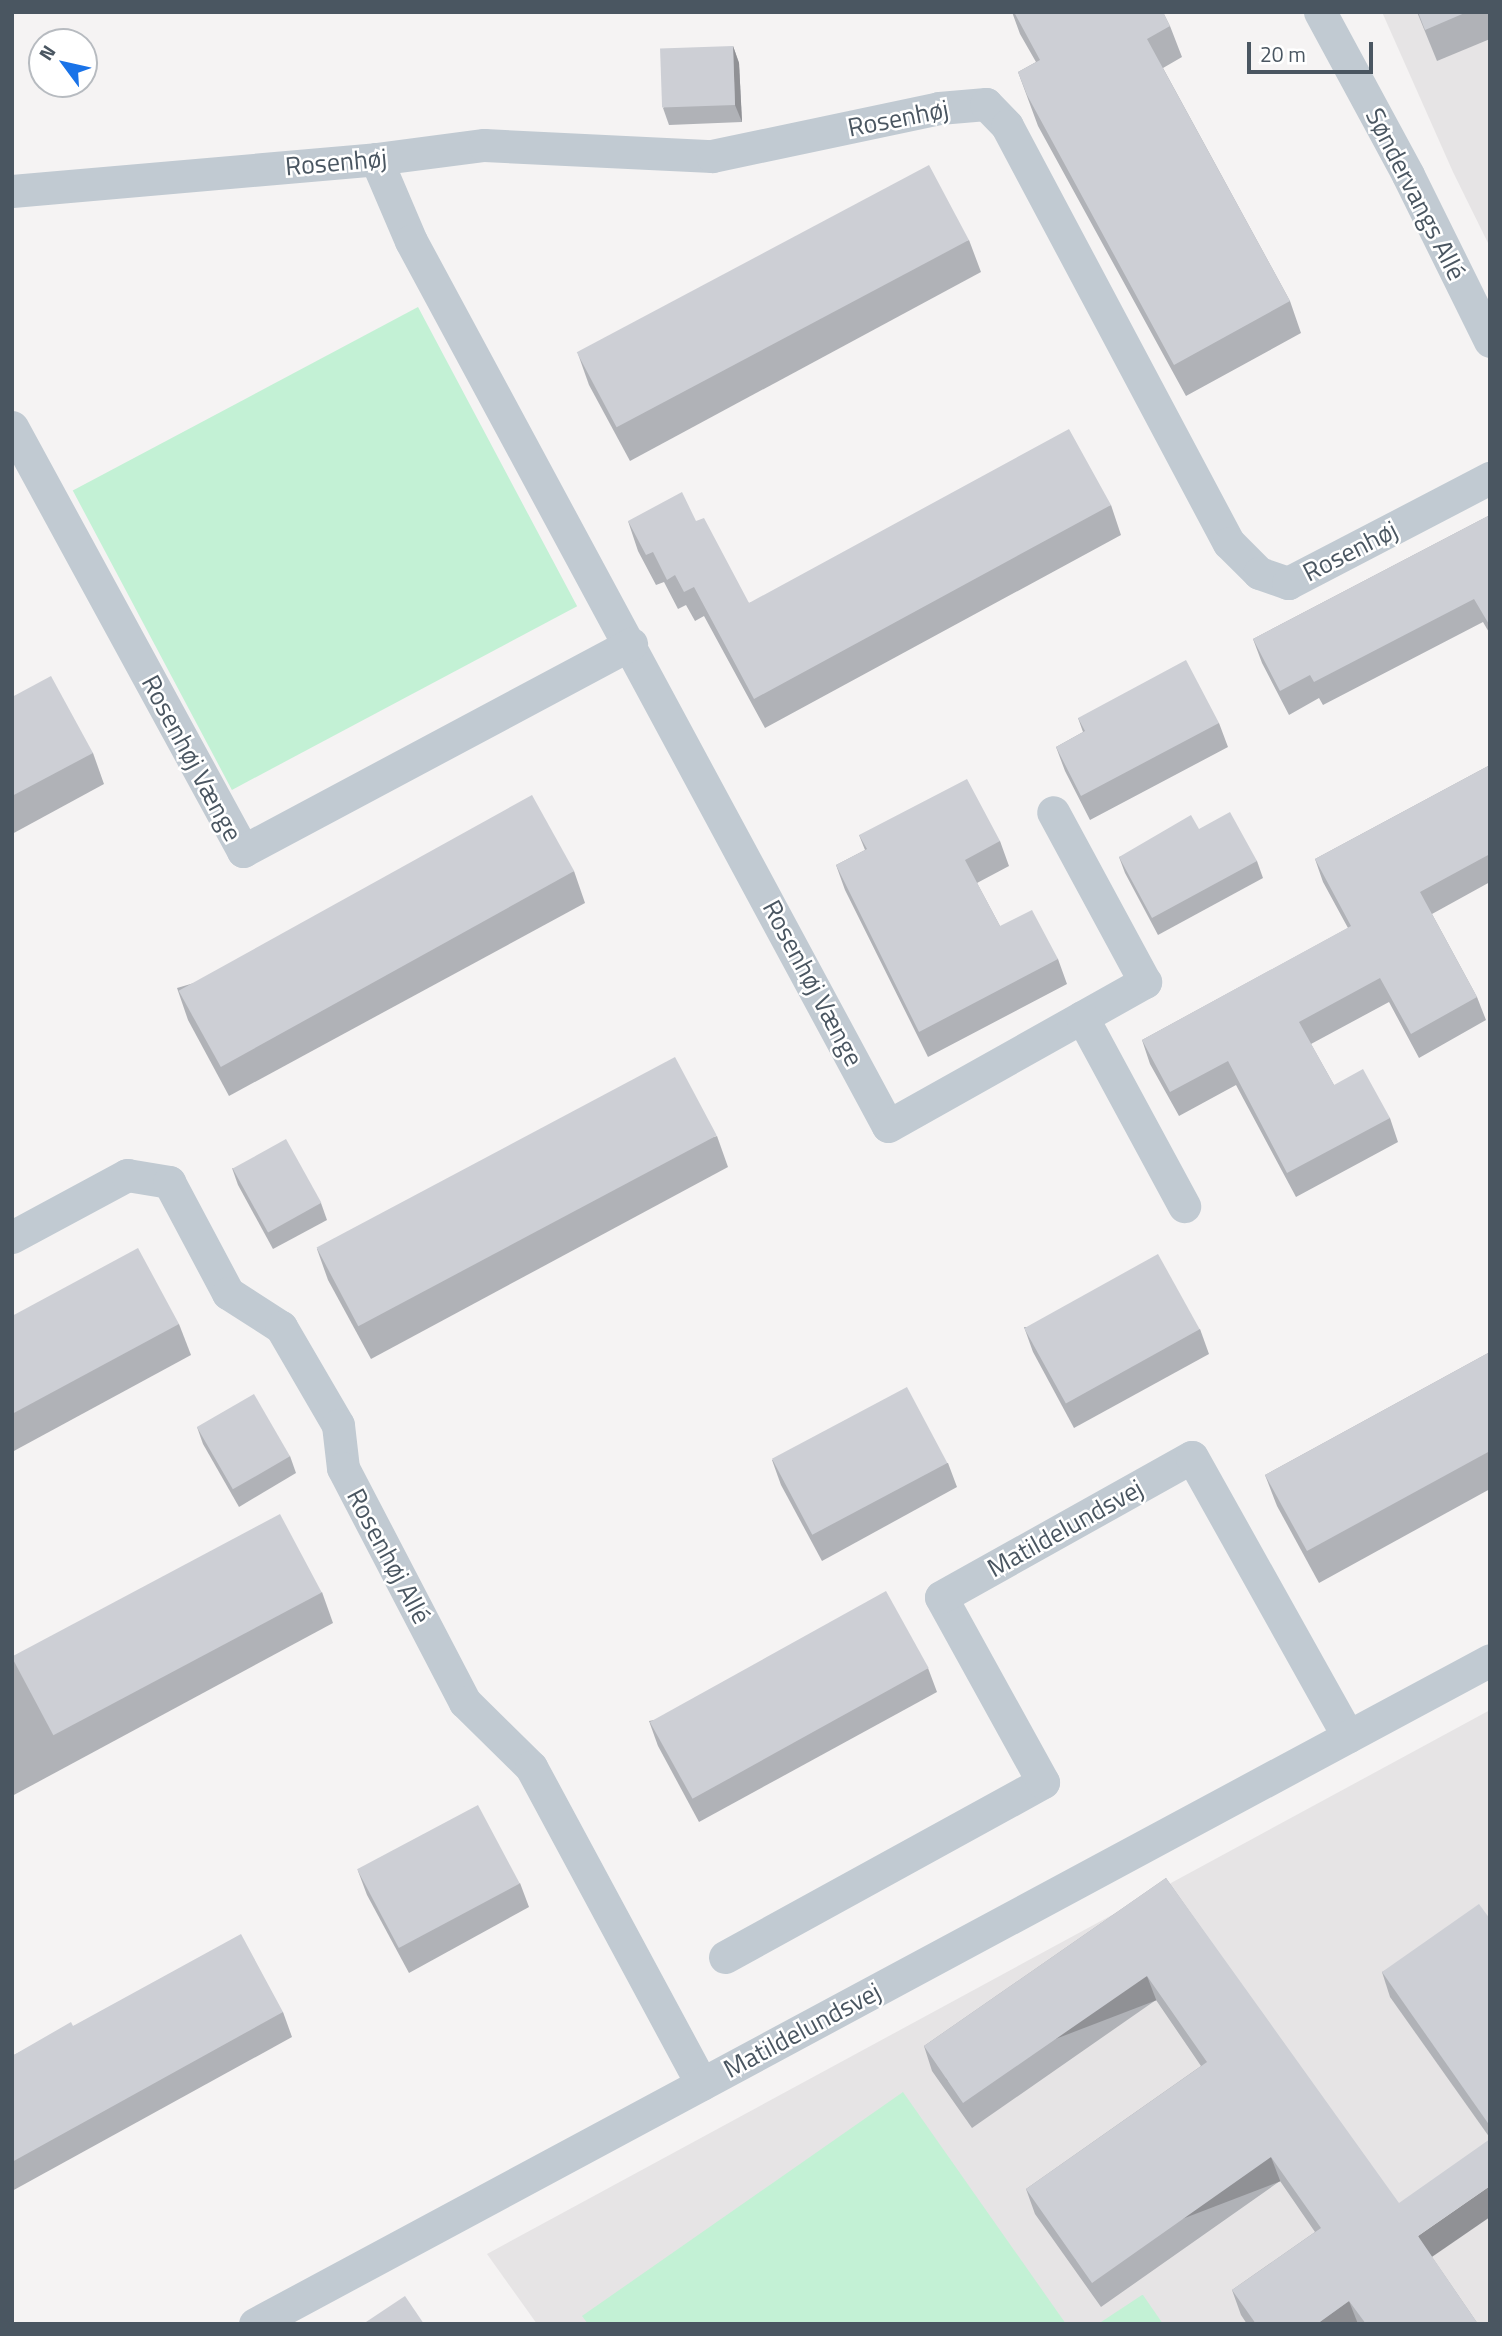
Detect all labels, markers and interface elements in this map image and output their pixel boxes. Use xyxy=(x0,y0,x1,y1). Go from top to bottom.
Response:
north arrow xyxy=(28,28,98,98)
scale bar xyxy=(1250,28,1376,72)
text: 20 m xyxy=(1260,38,1306,70)
text: N xyxy=(31,39,62,66)
street label: Rosenhøj xyxy=(845,93,951,143)
street label: Søndervangs Allé xyxy=(1359,103,1473,285)
street label: Rosenhøj xyxy=(284,142,388,182)
street label: Rosenhøj xyxy=(1297,514,1403,588)
street label: Rosenhøj Vænge xyxy=(135,670,249,846)
street label: Rosenhøj Vænge xyxy=(756,895,870,1071)
street label: Matildelundsvej xyxy=(982,1472,1148,1584)
street label: Rosenhøj Allé xyxy=(340,1483,438,1629)
street label: Matildelundsvej xyxy=(718,1976,886,2084)

